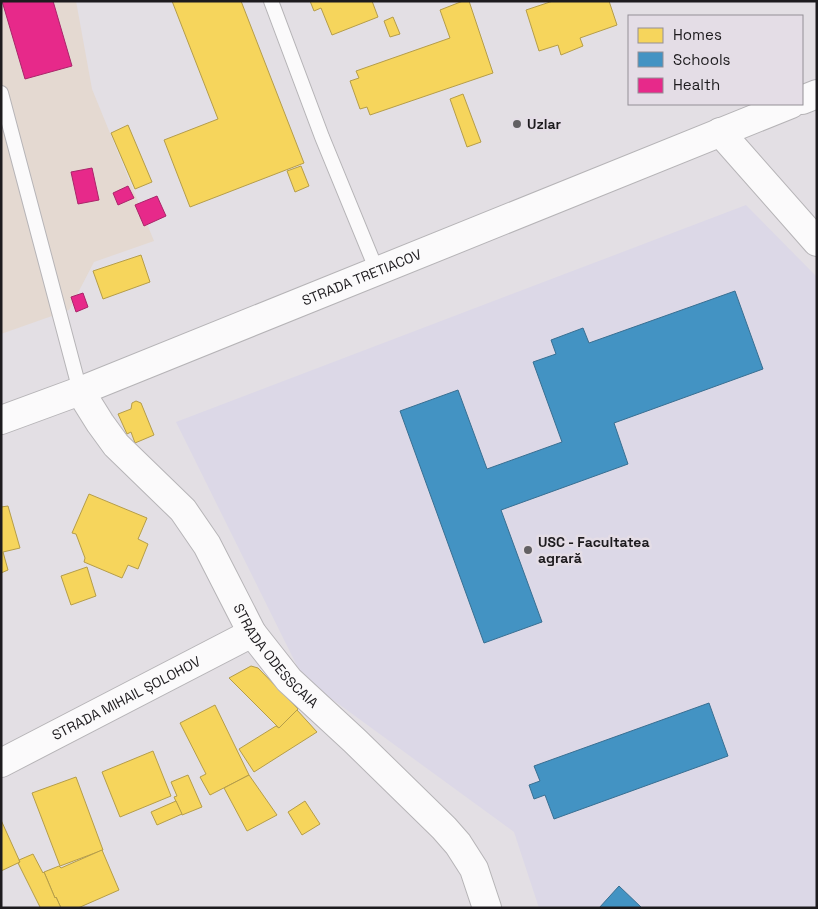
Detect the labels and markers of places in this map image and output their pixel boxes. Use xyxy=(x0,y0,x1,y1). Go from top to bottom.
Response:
place label: Uzlar xyxy=(527,115,561,133)
marker: Uzlar xyxy=(511,118,523,130)
place label: USC - Facultatea agrară xyxy=(538,533,649,567)
marker: USC - Facultatea agrară xyxy=(522,544,534,556)

